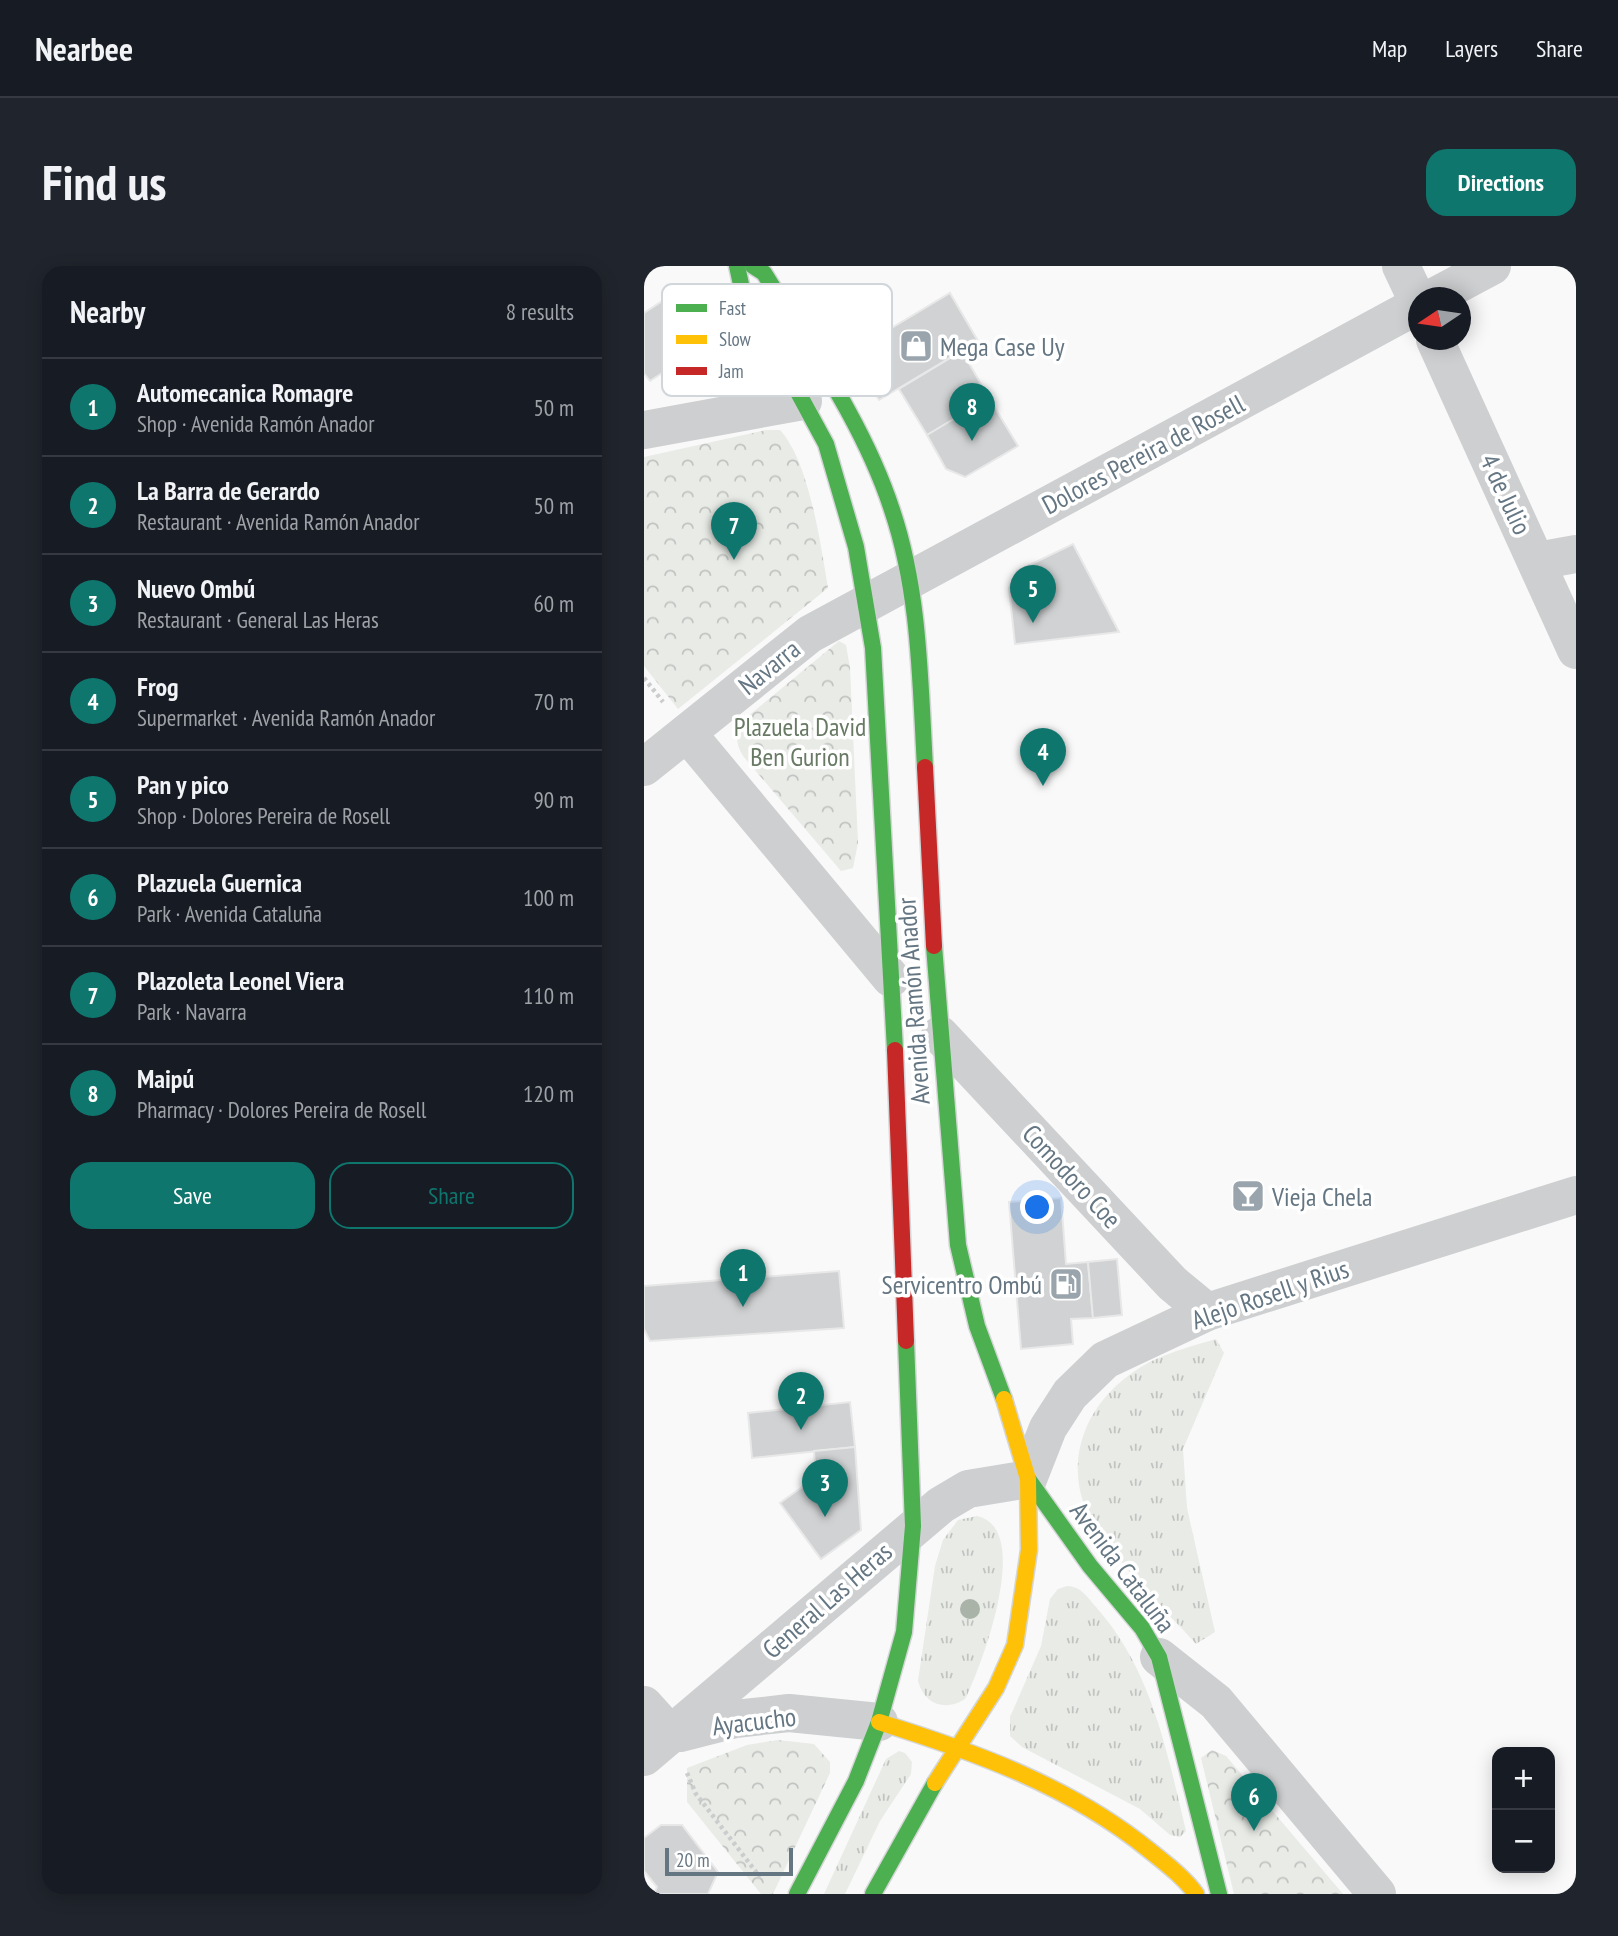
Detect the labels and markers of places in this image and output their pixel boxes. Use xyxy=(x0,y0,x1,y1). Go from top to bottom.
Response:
shop icon: Mega Case Uy xyxy=(897,327,935,365)
place label: Mega Case Uy xyxy=(940,330,1065,363)
pin: 8 xyxy=(949,383,995,441)
pin: 7 xyxy=(711,502,757,560)
pin: 5 xyxy=(1010,565,1056,623)
pin: 4 xyxy=(1020,728,1066,786)
bar icon: Vieja Chela xyxy=(1229,1177,1267,1215)
place label: Vieja Chela xyxy=(1271,1180,1372,1213)
pin: 1 xyxy=(720,1249,766,1307)
fuel station icon: Servicentro Ombú xyxy=(1047,1265,1085,1303)
place label: Servicentro Ombú xyxy=(882,1268,1042,1301)
pin: 2 xyxy=(778,1372,824,1430)
pin: 3 xyxy=(802,1459,848,1517)
pin: 6 xyxy=(1231,1773,1277,1831)

